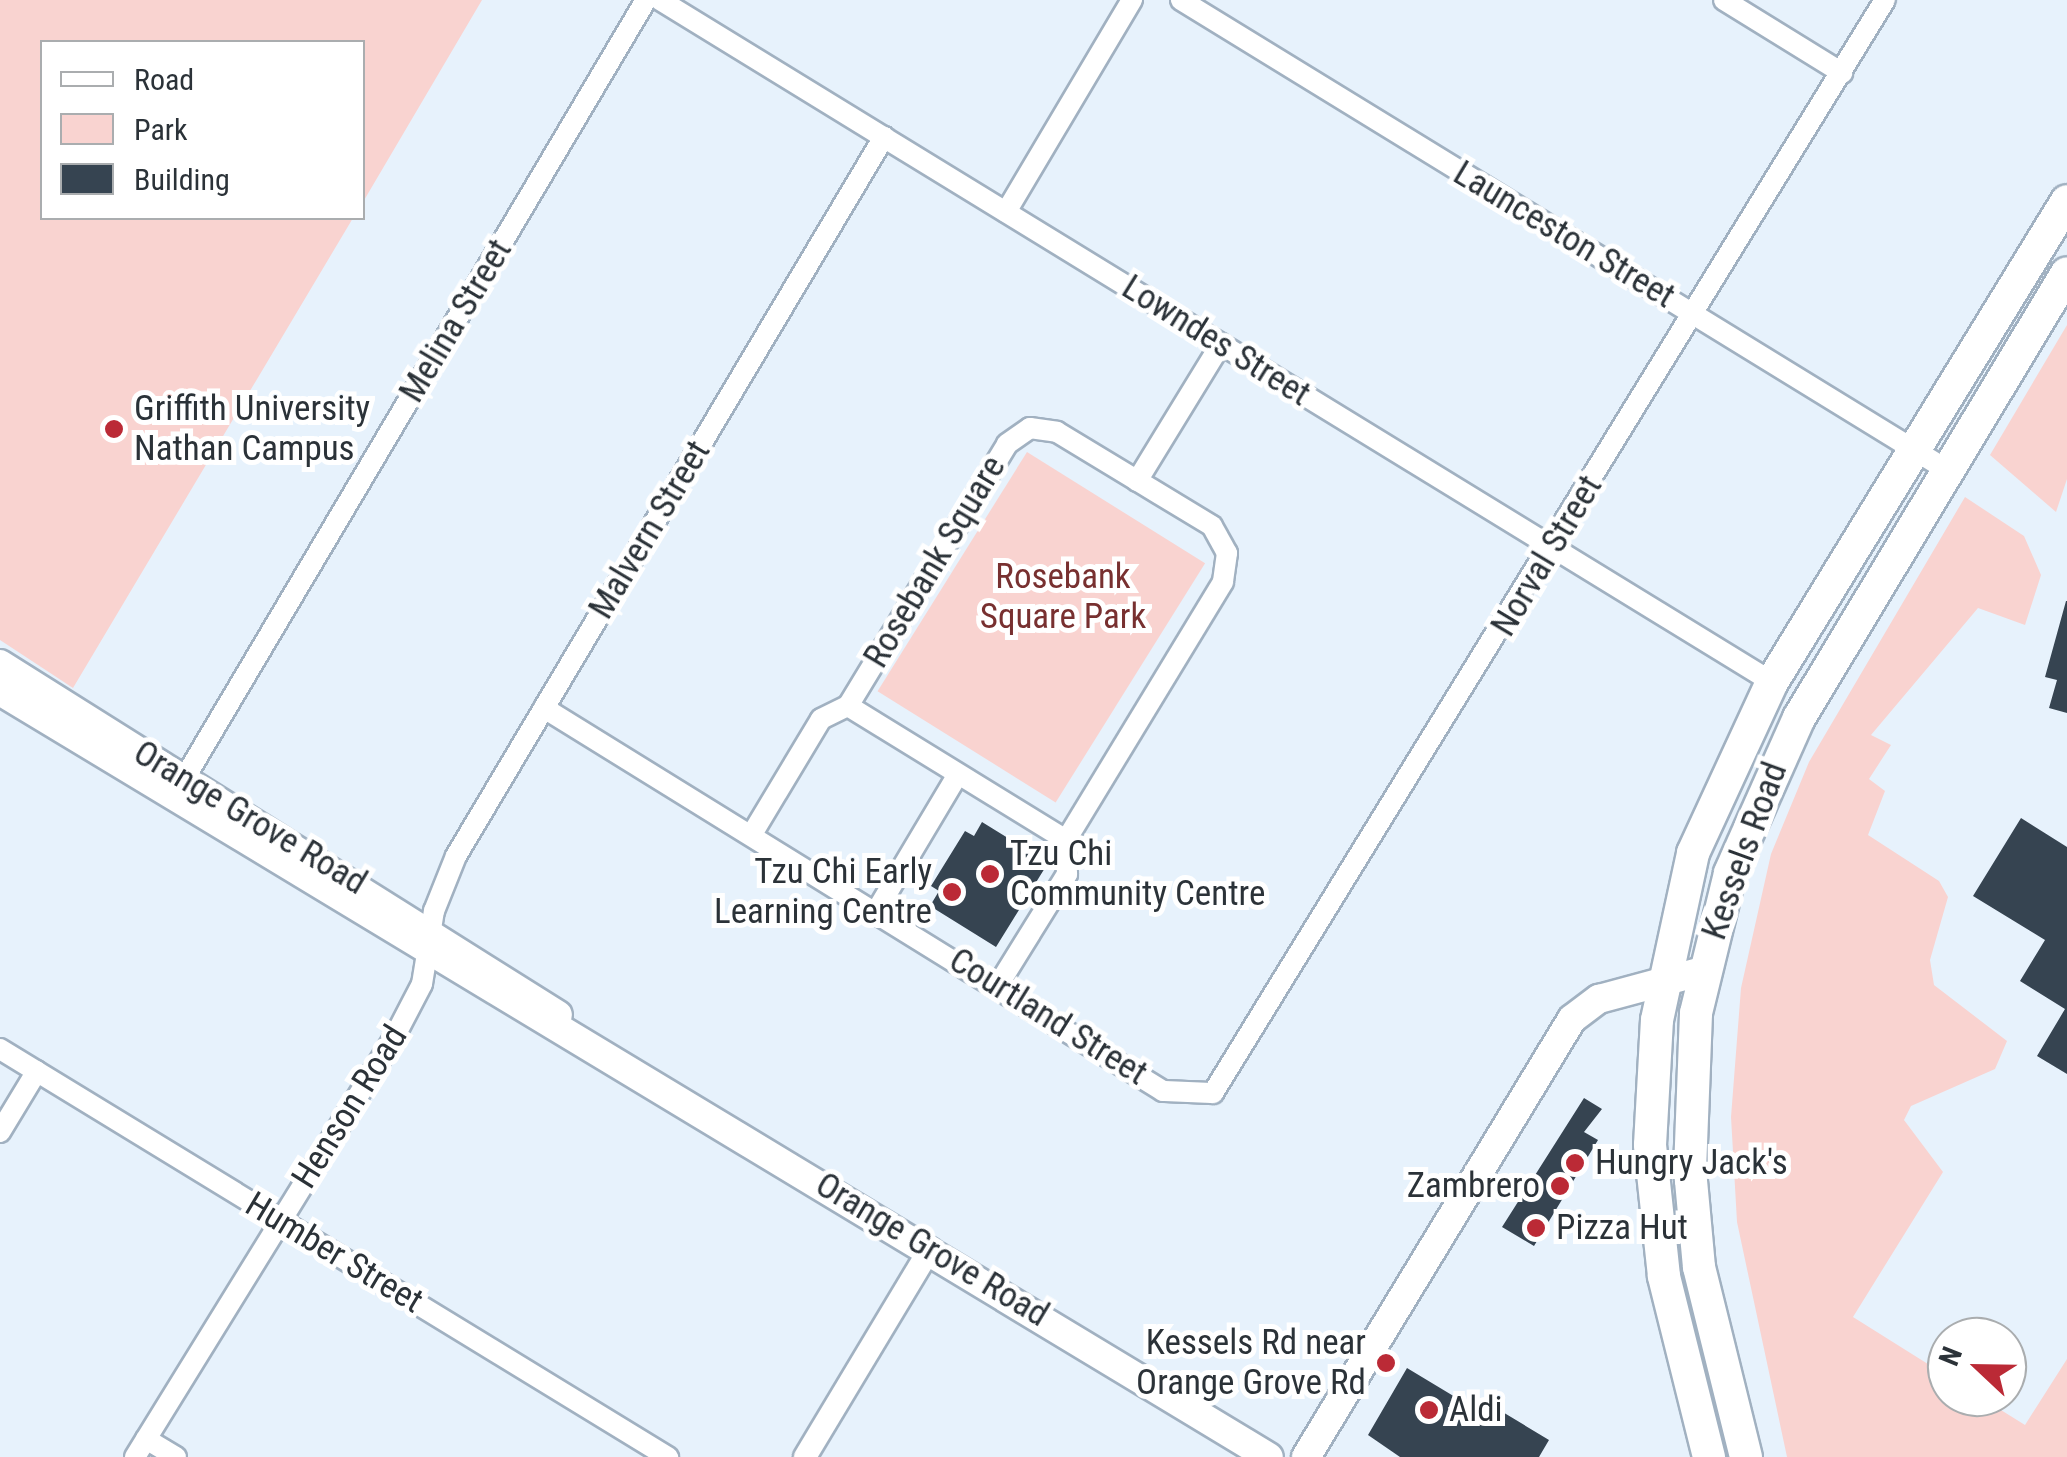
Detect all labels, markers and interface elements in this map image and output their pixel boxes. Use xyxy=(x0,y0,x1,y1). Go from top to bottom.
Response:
legend xyxy=(40,40,365,220)
text: Road xyxy=(134,62,194,97)
text: Park xyxy=(134,112,188,147)
street label: Launceston Street xyxy=(1446,153,1682,317)
text: Building xyxy=(134,162,230,197)
street label: Melina Street xyxy=(391,232,521,410)
street label: Lowndes Street xyxy=(1114,267,1318,415)
place label: Griffith University Nathan Campus xyxy=(134,388,370,470)
marker: Griffith University Nathan Campus xyxy=(103,418,125,440)
street label: Malvern Street xyxy=(580,433,720,627)
street label: Rosebank Square xyxy=(855,449,1015,675)
street label: Norval Street xyxy=(1483,468,1611,644)
park label: Rosebank Square Park xyxy=(980,556,1146,638)
street label: Orange Grove Road xyxy=(126,732,374,904)
street label: Kessels Road xyxy=(1694,757,1796,945)
place label: Tzu Chi Community Centre xyxy=(1010,833,1265,915)
place label: Tzu Chi Early Learning Centre xyxy=(714,851,932,933)
marker: Tzu Chi Community Centre xyxy=(979,863,1001,885)
marker: Tzu Chi Early Learning Centre xyxy=(941,881,963,903)
street label: Courtland Street xyxy=(941,939,1155,1095)
street label: Henson Road xyxy=(283,1018,417,1196)
place label: Hungry Jack's xyxy=(1595,1142,1788,1184)
marker: Hungry Jack's xyxy=(1564,1152,1586,1174)
street label: Orange Grove Road xyxy=(808,1164,1056,1336)
place label: Zambrero xyxy=(1407,1165,1540,1207)
marker: Zambrero xyxy=(1549,1175,1571,1197)
street label: Humber Street xyxy=(238,1184,430,1322)
place label: Pizza Hut xyxy=(1556,1207,1688,1249)
marker: Pizza Hut xyxy=(1525,1217,1547,1239)
north arrow xyxy=(1927,1317,2027,1417)
place label: Kessels Rd near Orange Grove Rd xyxy=(1136,1322,1366,1404)
text: N xyxy=(1932,1342,1969,1370)
marker: Kessels Rd near Orange Grove Rd xyxy=(1375,1352,1397,1374)
place label: Aldi xyxy=(1449,1389,1503,1431)
marker: Aldi xyxy=(1418,1399,1440,1421)

